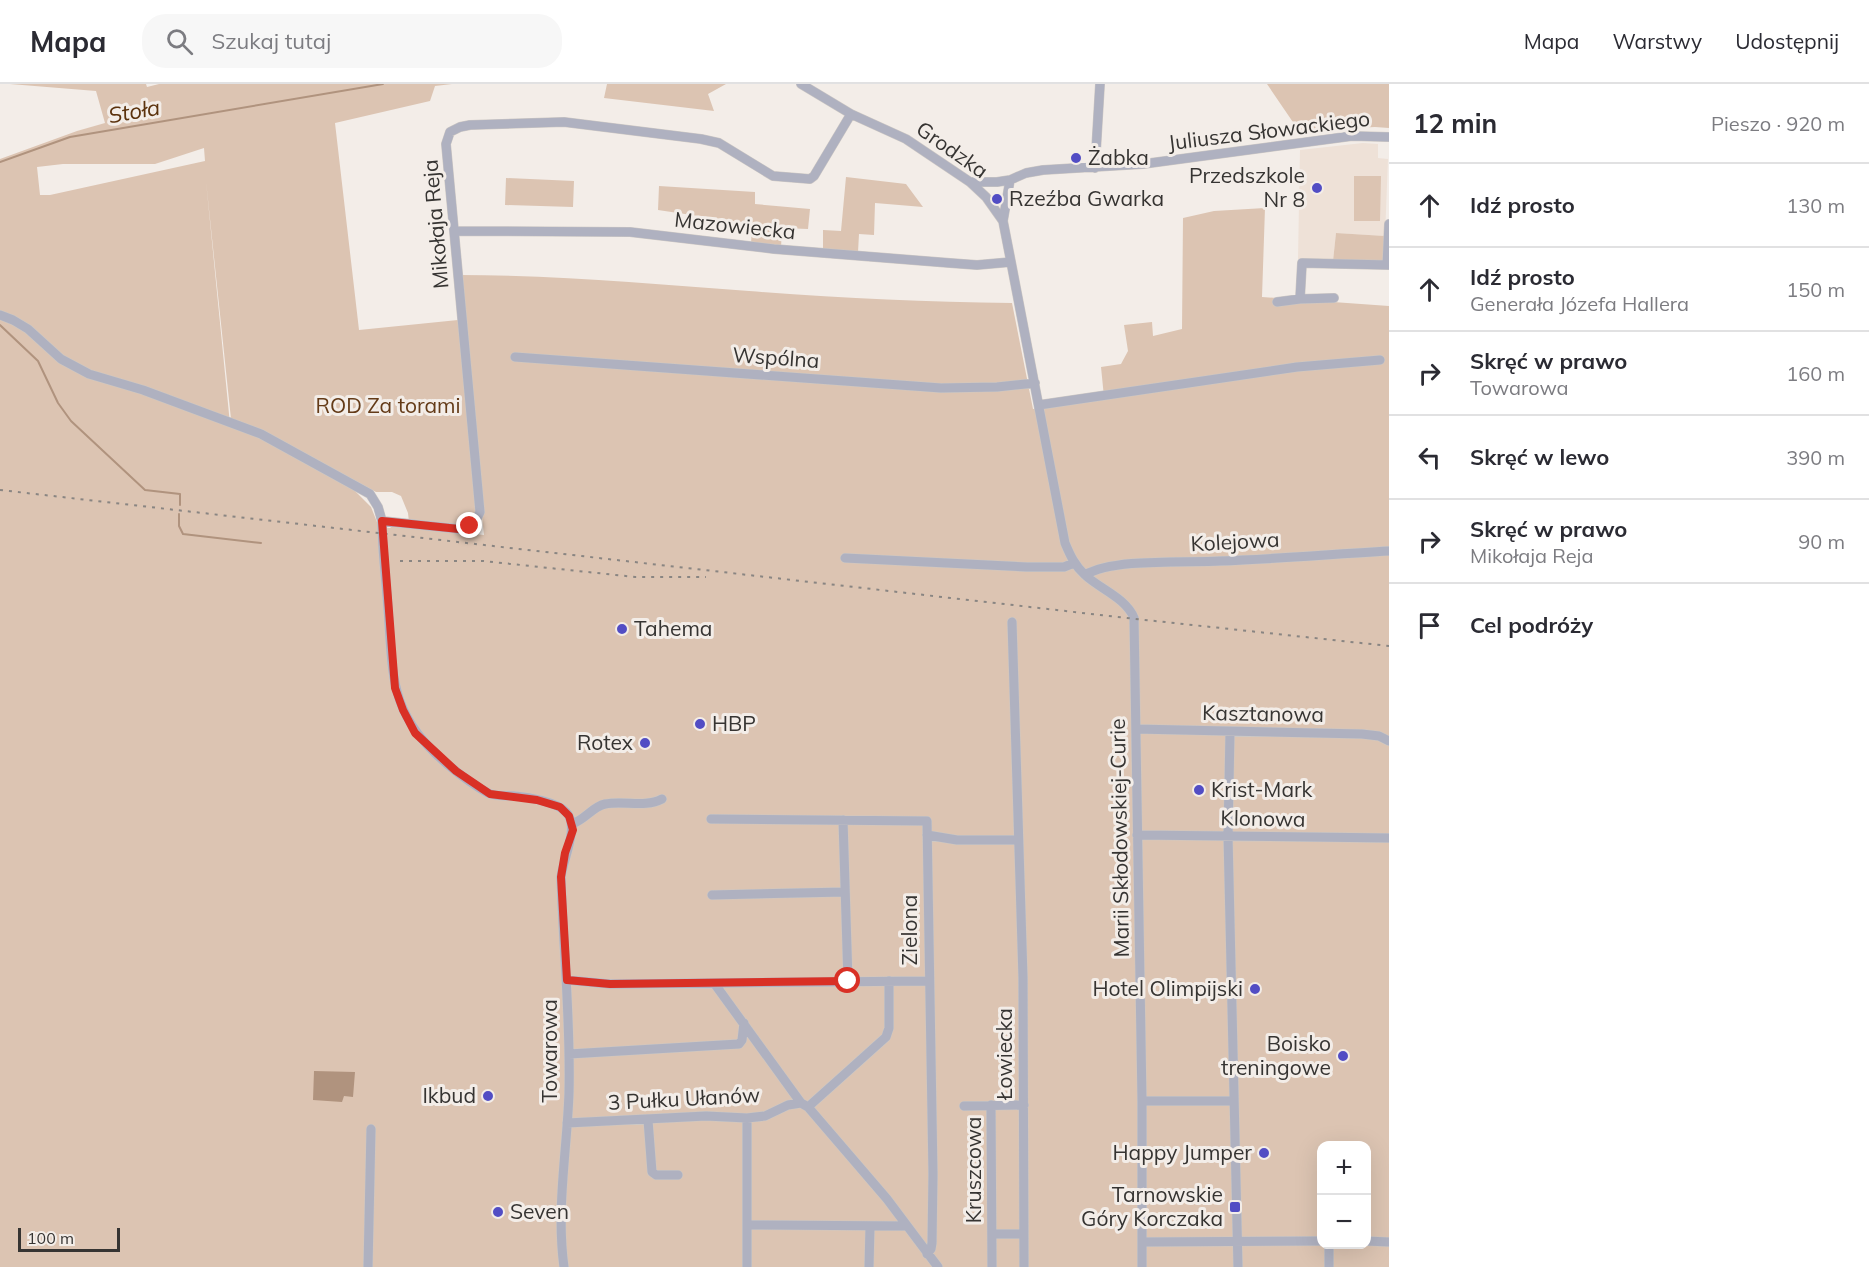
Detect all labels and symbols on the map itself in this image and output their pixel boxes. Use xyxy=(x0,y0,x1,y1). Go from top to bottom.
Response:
water label: Stoła xyxy=(106,93,162,129)
street label: Juliusza Słowackiego xyxy=(1166,105,1371,155)
street label: Grodzka xyxy=(912,115,993,183)
place label: Żabka xyxy=(1088,144,1149,170)
marker: Żabka xyxy=(1069,151,1083,165)
street label: Mikołaja Reja xyxy=(416,158,454,290)
place label: Przedszkole Nr 8 xyxy=(1189,162,1305,212)
marker: Przedszkole Nr 8 xyxy=(1310,181,1324,195)
place label: Rzeźba Gwarka xyxy=(1009,185,1164,211)
marker: Rzeźba Gwarka xyxy=(990,192,1004,206)
street label: Mazowiecka xyxy=(673,206,797,244)
street label: Wspólna xyxy=(732,341,820,373)
park label: ROD Za torami xyxy=(316,392,460,418)
route end xyxy=(456,512,482,538)
street label: Kolejowa xyxy=(1190,526,1280,556)
place label: Tahema xyxy=(634,615,712,641)
marker: Tahema xyxy=(615,622,629,636)
street label: Kasztanowa xyxy=(1202,699,1324,727)
place label: HBP xyxy=(712,710,756,736)
marker: HBP xyxy=(693,717,707,731)
street label: Marii Skłodowskiej-Curie xyxy=(1104,718,1134,958)
place label: Rotex xyxy=(577,729,633,755)
marker: Rotex xyxy=(638,736,652,750)
place label: Krist-Mark xyxy=(1211,776,1313,802)
marker: Krist-Mark xyxy=(1192,783,1206,797)
street label: Klonowa xyxy=(1220,804,1306,832)
street label: Zielona xyxy=(896,895,922,965)
route start xyxy=(834,967,860,993)
place label: Hotel Olimpijski xyxy=(1092,975,1243,1001)
marker: Hotel Olimpijski xyxy=(1248,982,1262,996)
street label: Towarowa xyxy=(536,999,562,1103)
street label: Łowiecka xyxy=(991,1008,1017,1101)
place label: Boisko treningowe xyxy=(1221,1030,1331,1080)
marker: Boisko treningowe xyxy=(1336,1049,1350,1063)
street label: 3 Pułku Ułanów xyxy=(607,1081,761,1115)
place label: Ikbud xyxy=(422,1082,476,1108)
marker: Ikbud xyxy=(481,1089,495,1103)
street label: Kruszcowa xyxy=(960,1117,986,1223)
place label: Happy Jumper xyxy=(1113,1139,1252,1165)
marker: Happy Jumper xyxy=(1257,1146,1271,1160)
place label: Tarnowskie Góry Korczaka xyxy=(1081,1181,1223,1231)
place label: Seven xyxy=(510,1198,569,1224)
marker: Tarnowskie Góry Korczaka xyxy=(1228,1200,1242,1214)
marker: Seven xyxy=(491,1205,505,1219)
scale bar xyxy=(18,1225,120,1252)

